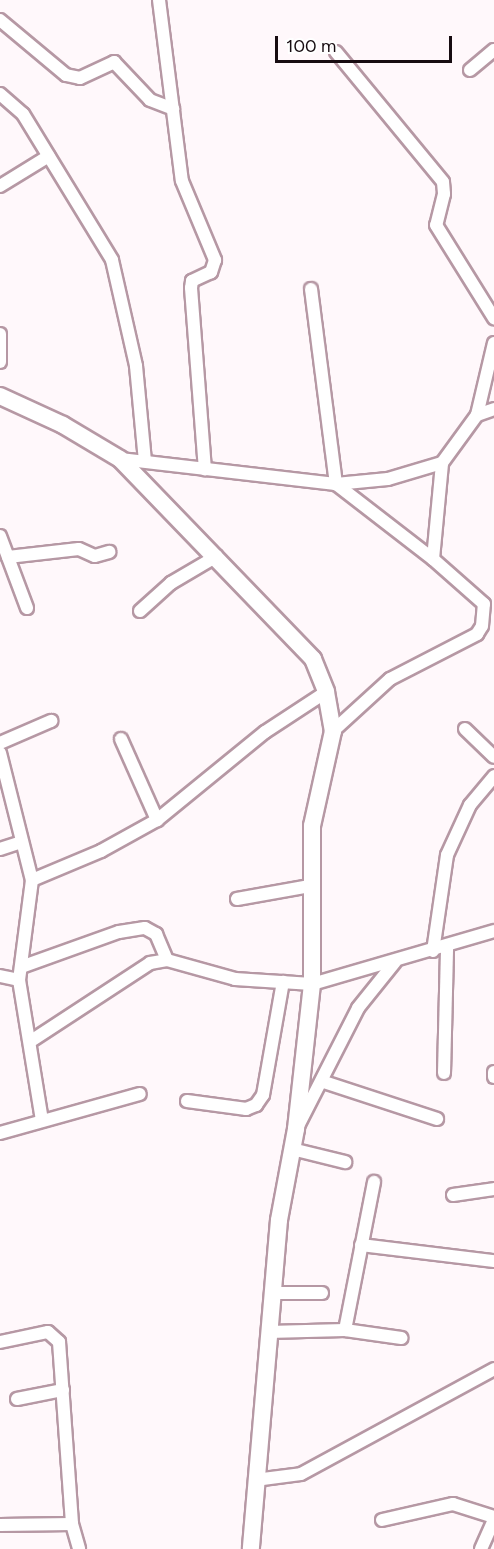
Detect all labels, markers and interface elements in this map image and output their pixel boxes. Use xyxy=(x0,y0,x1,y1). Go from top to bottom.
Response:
scale bar xyxy=(278,24,455,62)
text: 100 m xyxy=(286,35,336,57)

